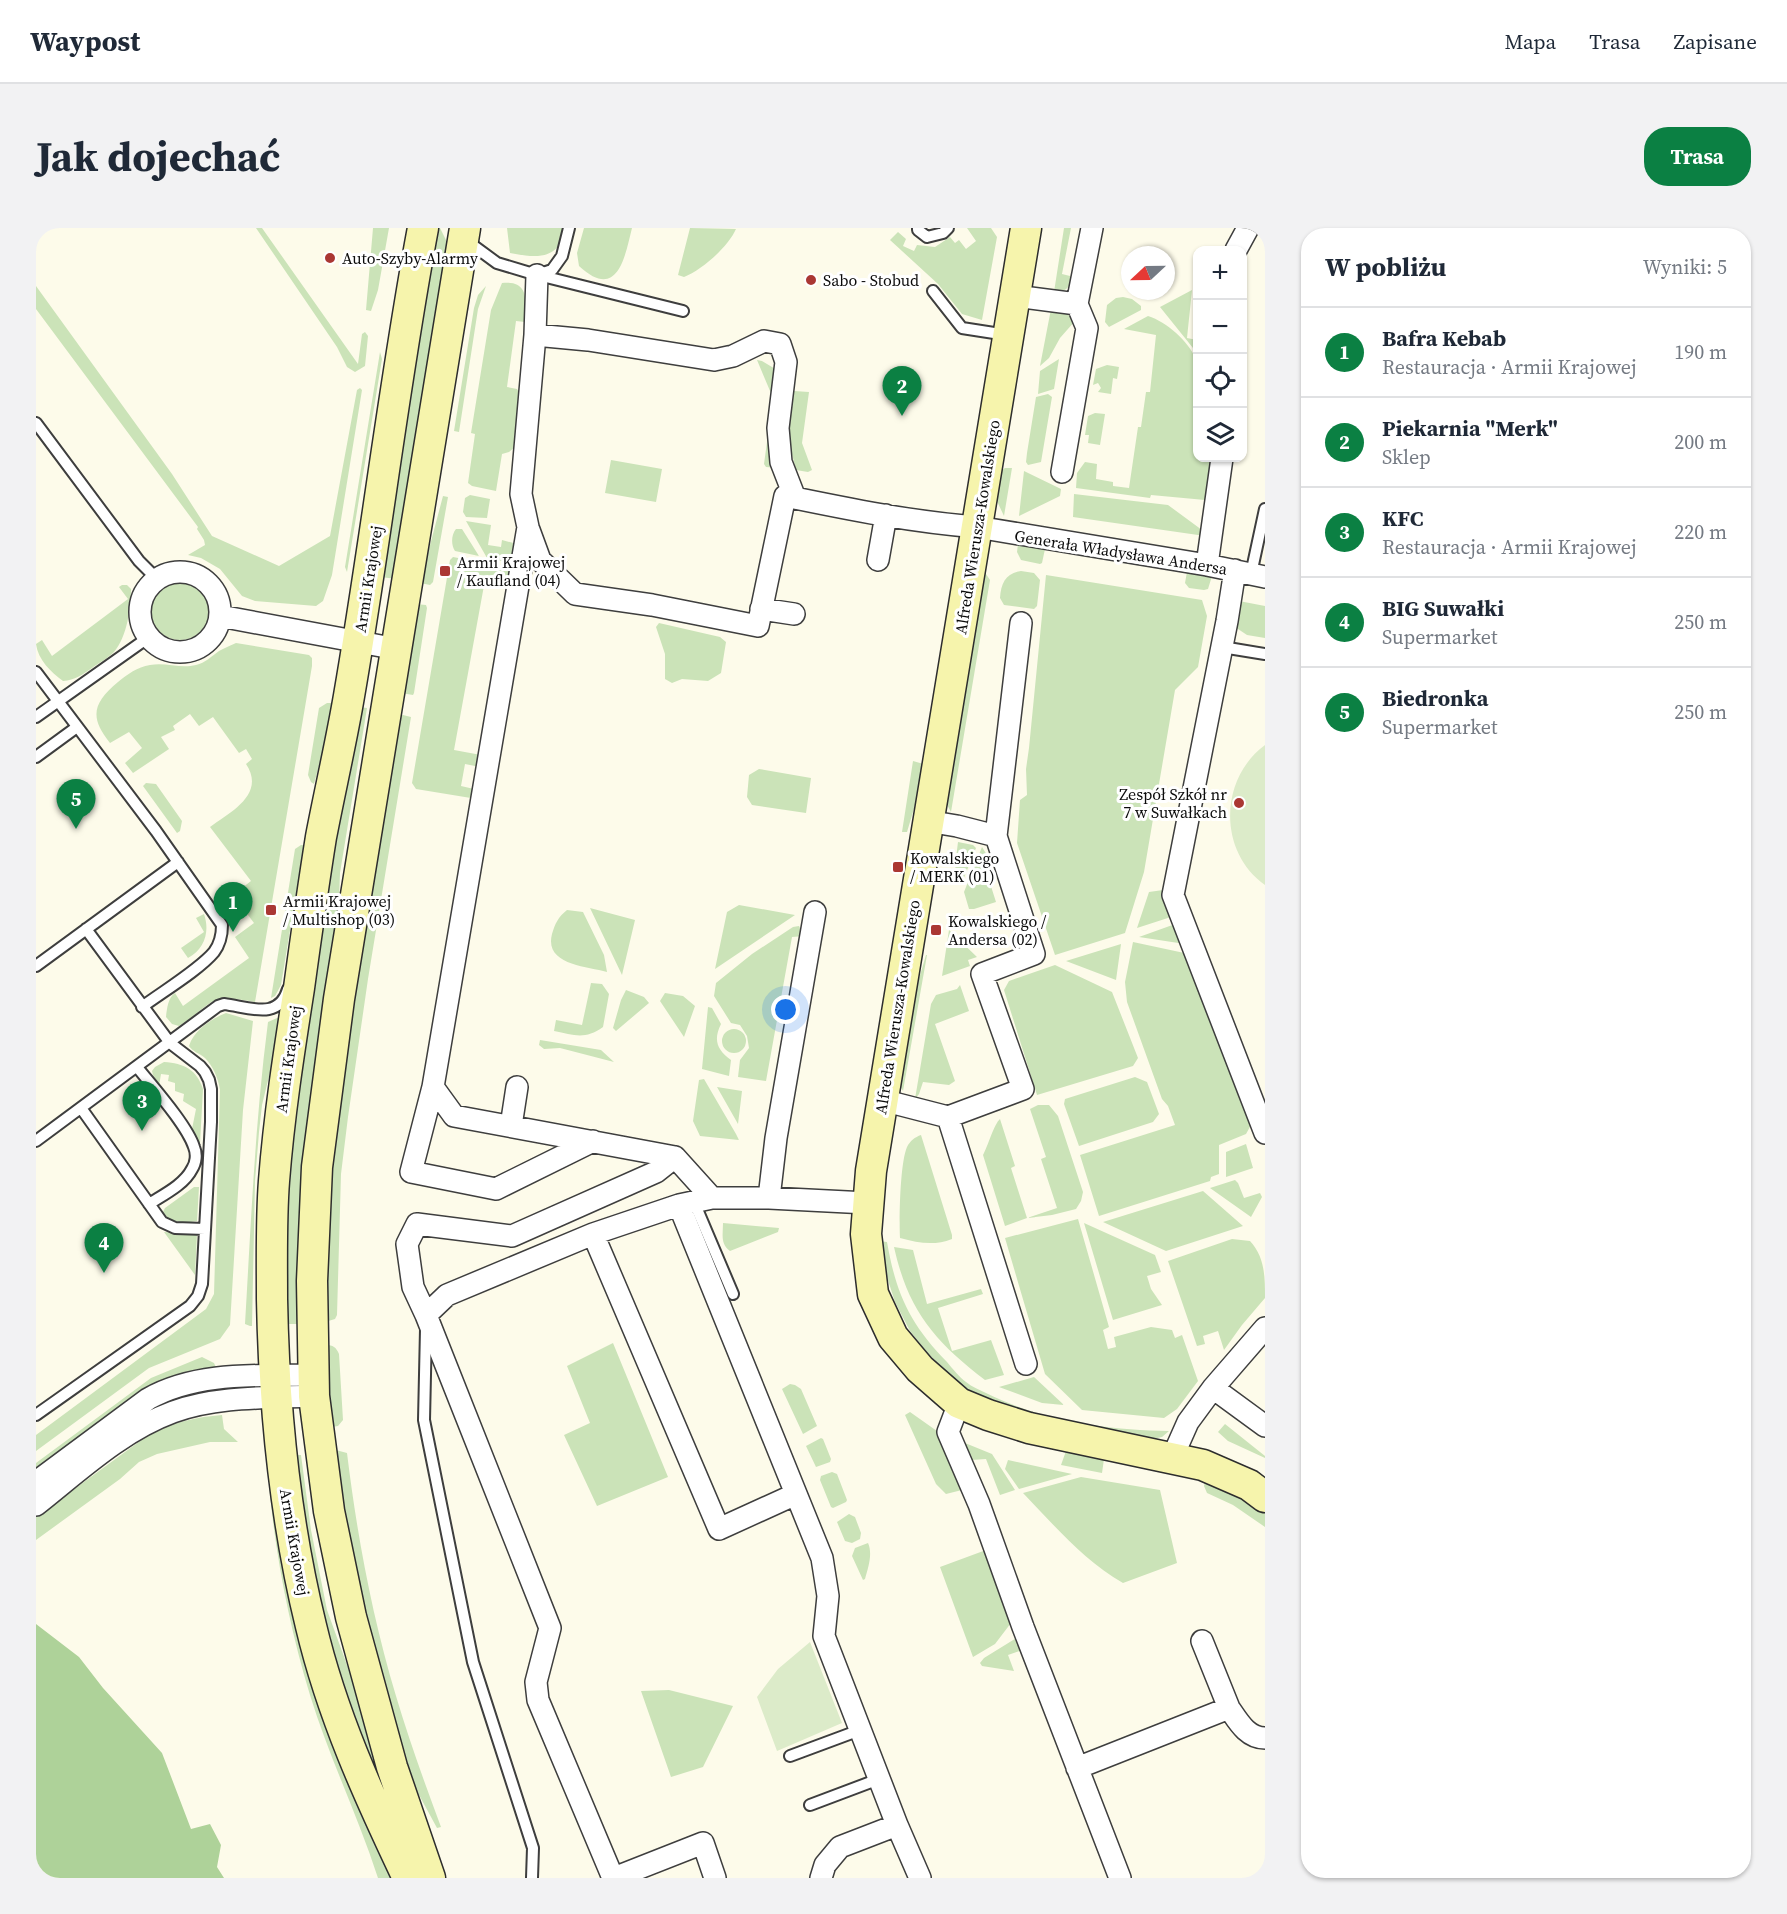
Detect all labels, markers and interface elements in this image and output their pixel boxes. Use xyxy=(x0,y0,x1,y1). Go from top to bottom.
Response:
text: Waypost xyxy=(30,22,140,60)
text: Mapa xyxy=(1505,27,1556,56)
text: Trasa xyxy=(1589,27,1641,56)
text: Zapisane xyxy=(1674,27,1757,56)
text: Jak dojechać xyxy=(36,127,281,185)
button: Trasa xyxy=(1644,127,1751,186)
north arrow xyxy=(1121,246,1175,300)
map controls xyxy=(1193,246,1247,462)
button: + xyxy=(1193,246,1247,300)
place label: Auto-Szyby-Alarmy xyxy=(342,247,479,269)
text: W pobliżu xyxy=(1325,249,1446,285)
marker: Auto-Szyby-Alarmy xyxy=(323,251,337,265)
text: Wyniki: 5 xyxy=(1643,253,1727,281)
place label: Sabo - Stobud xyxy=(823,269,919,291)
marker: Sabo - Stobud xyxy=(804,273,818,287)
button: − xyxy=(1193,300,1247,354)
text: Bafra Kebab xyxy=(1382,323,1506,353)
text: 1 xyxy=(1339,338,1350,366)
text: 190 m xyxy=(1674,338,1727,366)
text: Restauracja · Armii Krajowej xyxy=(1382,353,1637,381)
button: locate xyxy=(1193,354,1247,408)
pin: 2 xyxy=(882,366,922,416)
button: layers xyxy=(1193,408,1247,462)
text: Piekarnia "Merk" xyxy=(1382,413,1558,443)
street label: Alfreda Wierusza-Kowalskiego xyxy=(949,418,1005,636)
text: 2 xyxy=(1339,428,1350,456)
text: 200 m xyxy=(1674,428,1727,456)
text: Sklep xyxy=(1382,443,1431,471)
text: KFC xyxy=(1382,503,1424,533)
text: 3 xyxy=(1339,518,1350,546)
text: 220 m xyxy=(1674,518,1727,546)
street label: Armii Krajowej xyxy=(349,524,387,634)
street label: Generała Władysława Andersa xyxy=(1013,524,1230,580)
text: Restauracja · Armii Krajowej xyxy=(1382,533,1637,561)
place label: Armii Krajowej / Kaufland (04) xyxy=(457,551,565,591)
marker: Armii Krajowej / Kaufland (04) xyxy=(438,564,452,578)
text: BIG Suwałki xyxy=(1382,593,1504,623)
text: 4 xyxy=(1339,608,1350,636)
text: 250 m xyxy=(1674,608,1727,636)
text: Supermarket xyxy=(1382,623,1497,651)
text: Biedronka xyxy=(1382,683,1488,713)
text: 5 xyxy=(1339,698,1350,726)
text: 250 m xyxy=(1674,698,1727,726)
text: Supermarket xyxy=(1382,713,1497,741)
pin: 5 xyxy=(56,780,96,829)
place label: Zespół Szkół nr 7 w Suwałkach xyxy=(1119,783,1227,823)
marker: Zespół Szkół nr 7 w Suwałkach xyxy=(1232,796,1246,810)
place label: Kowalskiego / MERK (01) xyxy=(910,847,1000,887)
marker: Kowalskiego / MERK (01) xyxy=(891,860,905,874)
pin: 1 xyxy=(214,882,252,932)
place label: Armii Krajowej / Multishop (03) xyxy=(283,890,395,930)
street label: Alfreda Wierusza-Kowalskiego xyxy=(869,898,925,1116)
marker: Armii Krajowej / Multishop (03) xyxy=(264,903,278,917)
place label: Kowalskiego / Andersa (02) xyxy=(948,910,1047,950)
marker: Kowalskiego / Andersa (02) xyxy=(929,923,943,937)
your location xyxy=(771,995,800,1024)
street label: Armii Krajowej xyxy=(270,1004,306,1114)
pin: 3 xyxy=(122,1082,162,1131)
pin: 4 xyxy=(84,1224,124,1273)
street label: Armii Krajowej xyxy=(275,1487,315,1597)

